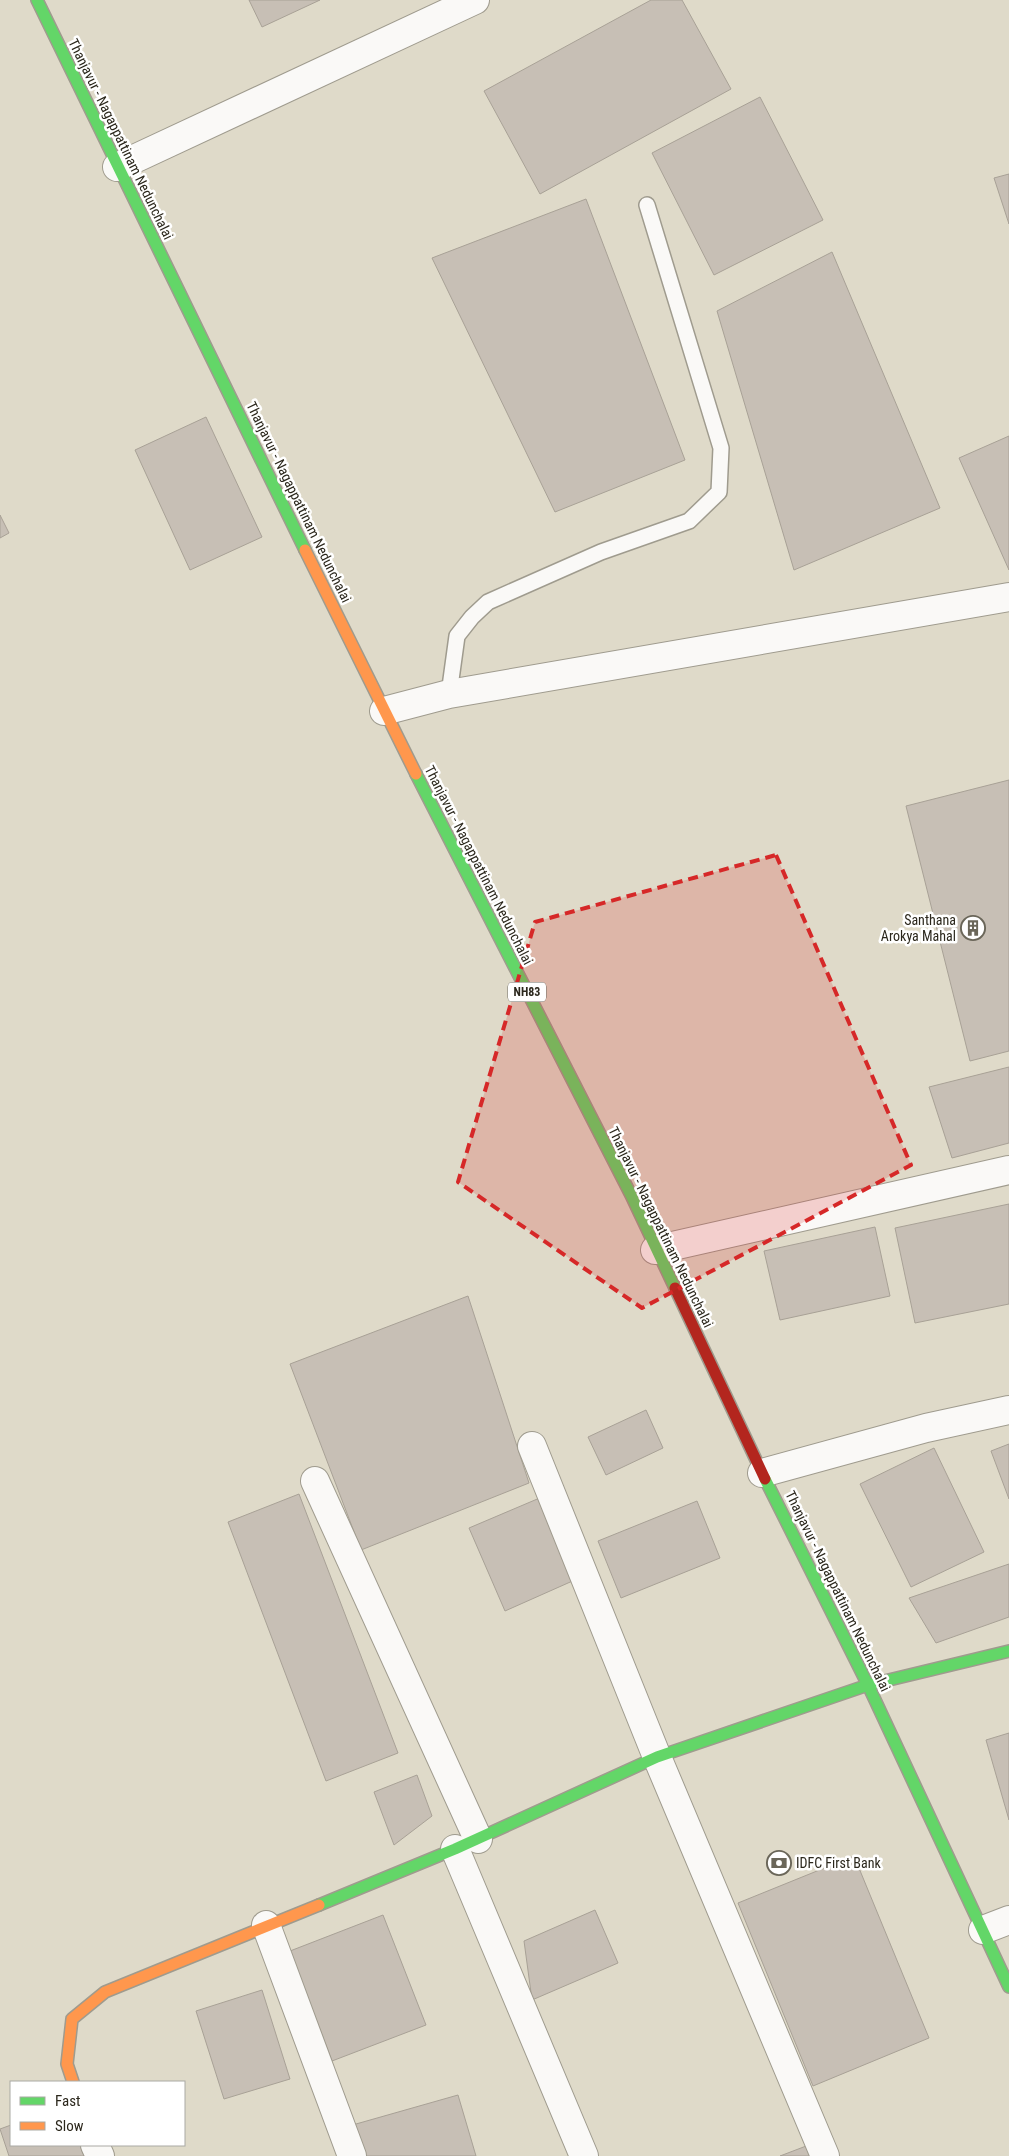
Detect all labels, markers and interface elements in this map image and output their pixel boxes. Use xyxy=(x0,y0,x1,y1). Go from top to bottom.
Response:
street label: Thanjavur - Nagappattinam Nedunchalai xyxy=(65,36,177,242)
street label: Thanjavur - Nagappattinam Nedunchalai xyxy=(243,399,355,605)
street label: Thanjavur - Nagappattinam Nedunchalai xyxy=(422,763,536,967)
place label: Santhana Arokya Mahal xyxy=(881,912,956,944)
building icon: Santhana Arokya Mahal xyxy=(960,915,986,941)
road number: NH83 xyxy=(508,982,546,1002)
street label: Thanjavur - Nagappattinam Nedunchalai xyxy=(605,1124,717,1330)
street label: Thanjavur - Nagappattinam Nedunchalai xyxy=(782,1488,894,1694)
bank icon: IDFC First Bank xyxy=(766,1850,792,1876)
place label: IDFC First Bank xyxy=(796,1855,881,1871)
legend xyxy=(10,2081,185,2146)
text: Fast xyxy=(55,2092,80,2110)
text: Slow xyxy=(55,2117,84,2135)

